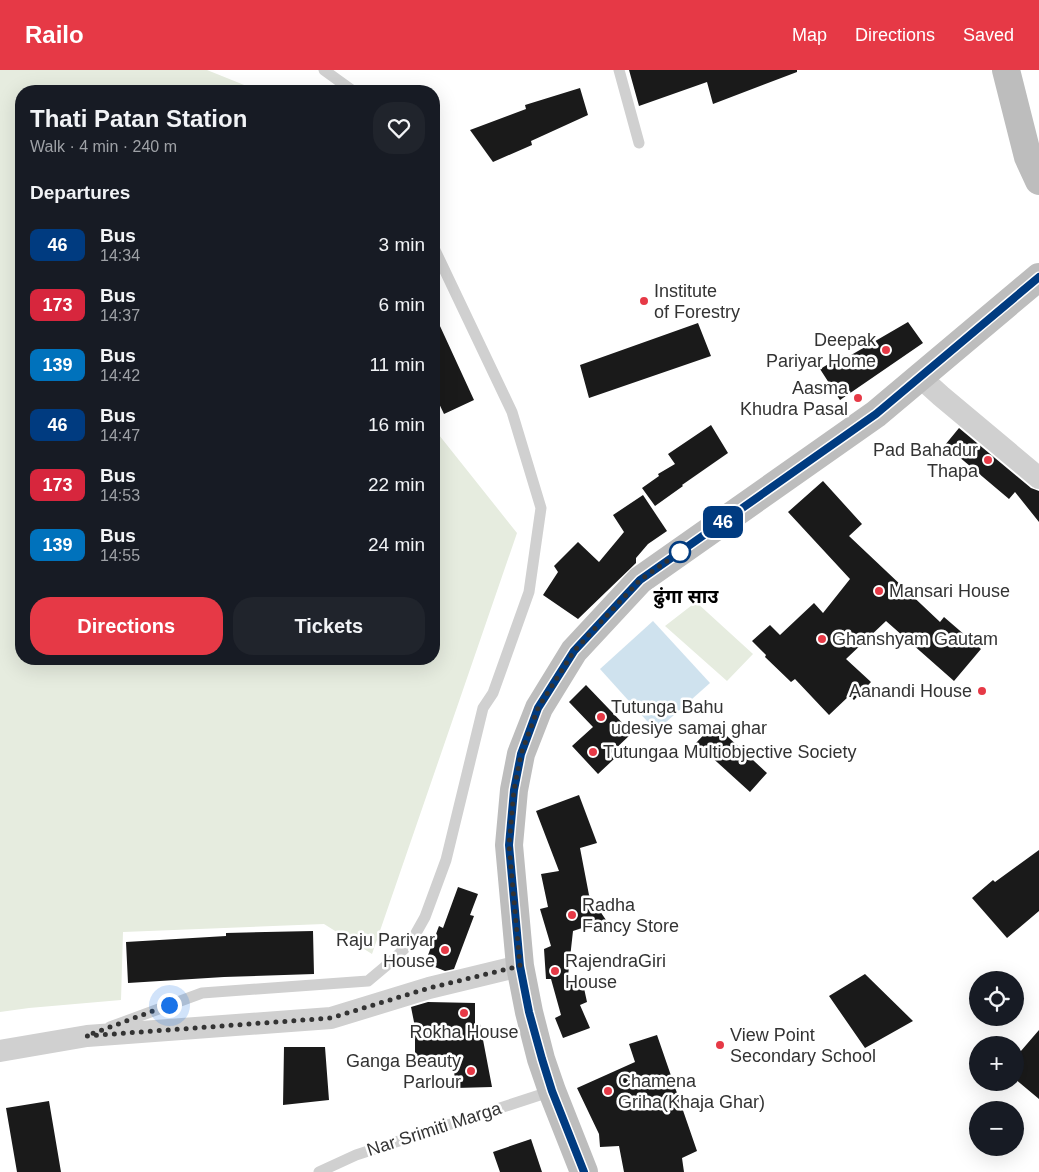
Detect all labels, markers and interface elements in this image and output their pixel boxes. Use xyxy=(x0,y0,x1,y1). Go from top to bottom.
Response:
text: Railo xyxy=(25,21,84,48)
text: Map xyxy=(792,25,827,45)
text: Directions xyxy=(855,25,935,45)
text: Saved xyxy=(963,25,1014,45)
button: heart xyxy=(373,102,425,154)
text: Thati Patan Station xyxy=(30,105,247,132)
text: Walk · 4 min · 240 m xyxy=(30,138,177,155)
text: Departures xyxy=(30,182,130,203)
text: Bus xyxy=(100,225,136,246)
text: 3 min xyxy=(379,234,425,255)
text: 46 xyxy=(47,235,68,255)
text: 14:34 xyxy=(100,247,140,264)
place label: Institute of Forestry xyxy=(654,281,740,322)
text: Bus xyxy=(100,285,136,306)
text: 6 min xyxy=(379,294,425,315)
text: 173 xyxy=(42,295,73,315)
marker: Institute of Forestry xyxy=(638,295,650,307)
text: 14:37 xyxy=(100,307,140,324)
place label: Deepak Pariyar Home xyxy=(766,330,877,371)
marker: Deepak Pariyar Home xyxy=(880,344,892,356)
text: Bus xyxy=(100,345,136,366)
text: 11 min xyxy=(369,354,425,375)
text: 139 xyxy=(42,355,73,375)
text: 14:42 xyxy=(100,367,140,384)
place label: Aasma Khudra Pasal xyxy=(740,378,849,419)
marker: Aasma Khudra Pasal xyxy=(852,392,864,404)
text: Bus xyxy=(100,405,136,426)
text: 16 min xyxy=(368,414,425,435)
text: 46 xyxy=(47,415,68,435)
text: 14:47 xyxy=(100,427,140,444)
place label: Pad Bahadur Thapa xyxy=(873,440,979,481)
marker: Pad Bahadur Thapa xyxy=(982,454,994,466)
text: Bus xyxy=(100,465,136,486)
text: 22 min xyxy=(368,474,425,495)
text: 173 xyxy=(42,475,73,495)
text: 14:53 xyxy=(100,487,140,504)
line badge: 46 xyxy=(700,506,746,538)
text: 46 xyxy=(713,512,733,532)
text: Bus xyxy=(100,525,136,546)
text: 24 min xyxy=(368,534,425,555)
text: 139 xyxy=(42,535,73,555)
unlabelled marker xyxy=(669,541,691,563)
text: 14:55 xyxy=(100,547,140,564)
place label: Mansari House xyxy=(889,581,1010,601)
marker: Mansari House xyxy=(873,585,885,597)
district label: ढुंगा साउ xyxy=(653,586,719,609)
button: Directions xyxy=(30,597,223,655)
button: Tickets xyxy=(233,597,425,655)
place label: Ghanshyam Gautam xyxy=(832,629,998,649)
marker: Ghanshyam Gautam xyxy=(816,633,828,645)
place label: Aanandi House xyxy=(849,681,972,701)
marker: Aanandi House xyxy=(976,685,988,697)
place label: Tutunga Bahu udesiye samaj ghar xyxy=(611,697,767,738)
marker: Tutunga Bahu udesiye samaj ghar xyxy=(595,711,607,723)
place label: Tutungaa Multiobjective Society xyxy=(603,742,856,762)
marker: Tutungaa Multiobjective Society xyxy=(587,746,599,758)
place label: Radha Fancy Store xyxy=(582,895,679,936)
marker: Radha Fancy Store xyxy=(566,909,578,921)
place label: Raju Pariyar House xyxy=(336,930,435,971)
marker: Raju Pariyar House xyxy=(439,944,451,956)
place label: RajendraGiri House xyxy=(565,951,666,992)
marker: RajendraGiri House xyxy=(549,965,561,977)
map controls xyxy=(969,971,1024,1156)
button: locate xyxy=(969,971,1024,1026)
your location xyxy=(157,993,182,1018)
marker: Rokha House xyxy=(458,1007,470,1019)
place label: Rokha House xyxy=(409,1022,519,1042)
place label: View Point Secondary School xyxy=(730,1025,876,1066)
button: + xyxy=(969,1036,1024,1091)
marker: View Point Secondary School xyxy=(714,1039,726,1051)
place label: Ganga Beauty Parlour xyxy=(346,1051,461,1092)
marker: Ganga Beauty Parlour xyxy=(465,1065,477,1077)
place label: Chamena Griha(Khaja Ghar) xyxy=(618,1071,765,1112)
marker: Chamena Griha(Khaja Ghar) xyxy=(602,1085,614,1097)
street label: Nar Srimiti Marga xyxy=(364,1098,505,1160)
button: − xyxy=(969,1101,1024,1156)

